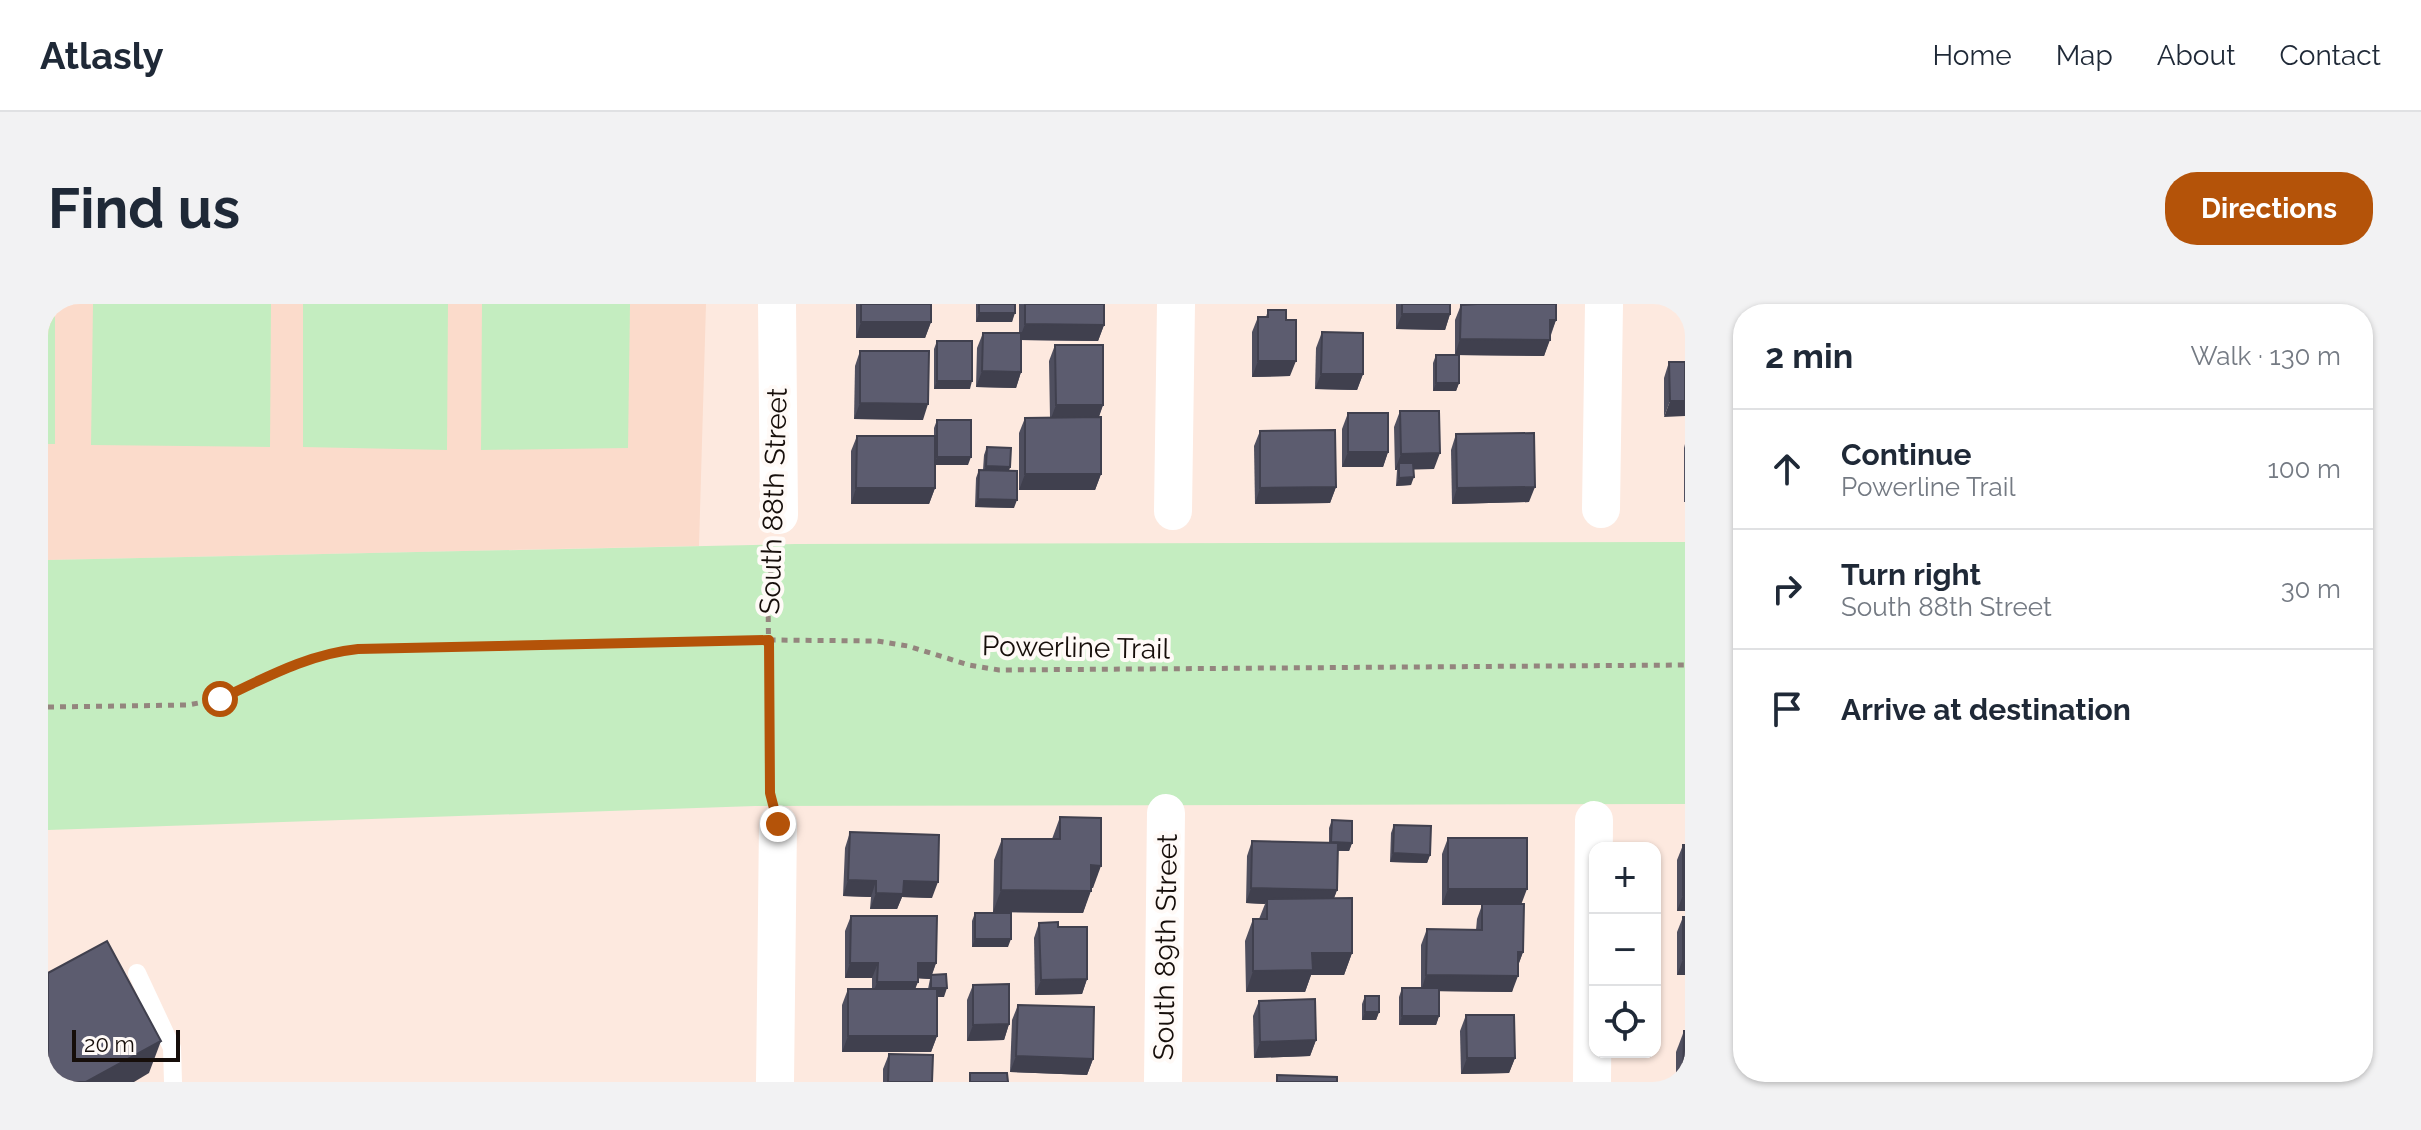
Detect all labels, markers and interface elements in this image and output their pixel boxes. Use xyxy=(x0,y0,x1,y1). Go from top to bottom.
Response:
text: Atlasly xyxy=(40,33,164,78)
text: Home xyxy=(1932,39,2012,72)
text: Map xyxy=(2056,39,2113,72)
text: About xyxy=(2157,39,2236,72)
text: Contact xyxy=(2280,39,2381,72)
button: Directions xyxy=(2165,172,2373,245)
text: Find us xyxy=(48,175,240,241)
text: 2 min xyxy=(1765,336,1853,376)
text: Walk · 130 m xyxy=(2191,341,2341,371)
street label: South 88th Street xyxy=(753,386,794,615)
text: Continue xyxy=(1841,437,1972,472)
icon: ahead xyxy=(1765,447,1809,491)
text: 100 m xyxy=(2268,454,2341,484)
text: Powerline Trail xyxy=(1841,472,2016,502)
text: Turn right xyxy=(1841,557,1981,592)
icon: right xyxy=(1765,567,1809,611)
text: 30 m xyxy=(2281,574,2341,604)
text: South 88th Street xyxy=(1841,592,2052,622)
street label: Powerline Trail xyxy=(982,629,1171,666)
route start xyxy=(202,681,238,717)
icon: arrive xyxy=(1765,687,1809,731)
text: Arrive at destination xyxy=(1841,692,2131,727)
route end xyxy=(760,806,796,842)
street label: South 89th Street xyxy=(1147,833,1184,1061)
map controls xyxy=(1589,842,1661,1058)
button: + xyxy=(1589,842,1661,914)
button: − xyxy=(1589,914,1661,986)
button: locate xyxy=(1589,986,1661,1058)
scale bar xyxy=(72,1026,180,1062)
text: 20 m xyxy=(84,1031,135,1057)

